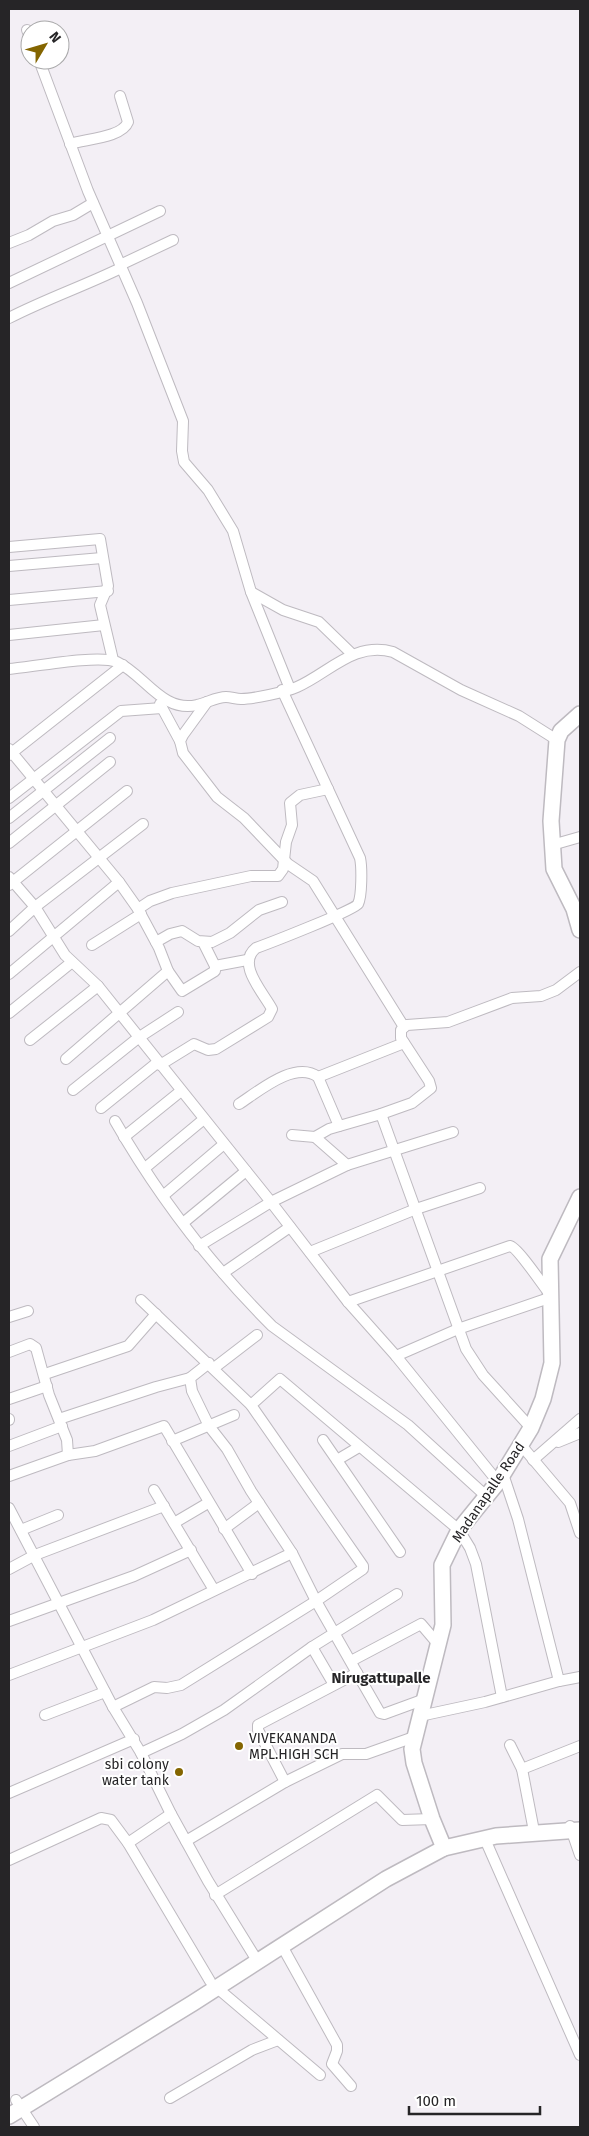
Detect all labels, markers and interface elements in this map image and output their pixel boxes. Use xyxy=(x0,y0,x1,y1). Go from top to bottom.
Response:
north arrow xyxy=(20,20,70,70)
text: N xyxy=(45,28,64,46)
street label: Madanapalle Road xyxy=(448,1439,528,1546)
district label: Nirugattupalle xyxy=(331,1669,431,1687)
place label: VIVEKANANDA MPL.HIGH SCH xyxy=(249,1730,339,1763)
marker: VIVEKANANDA MPL.HIGH SCH xyxy=(233,1740,245,1752)
place label: sbi colony water tank xyxy=(102,1756,170,1789)
marker: sbi colony water tank xyxy=(173,1766,185,1778)
scale bar xyxy=(409,2084,540,2116)
text: 100 m xyxy=(416,2092,456,2110)

